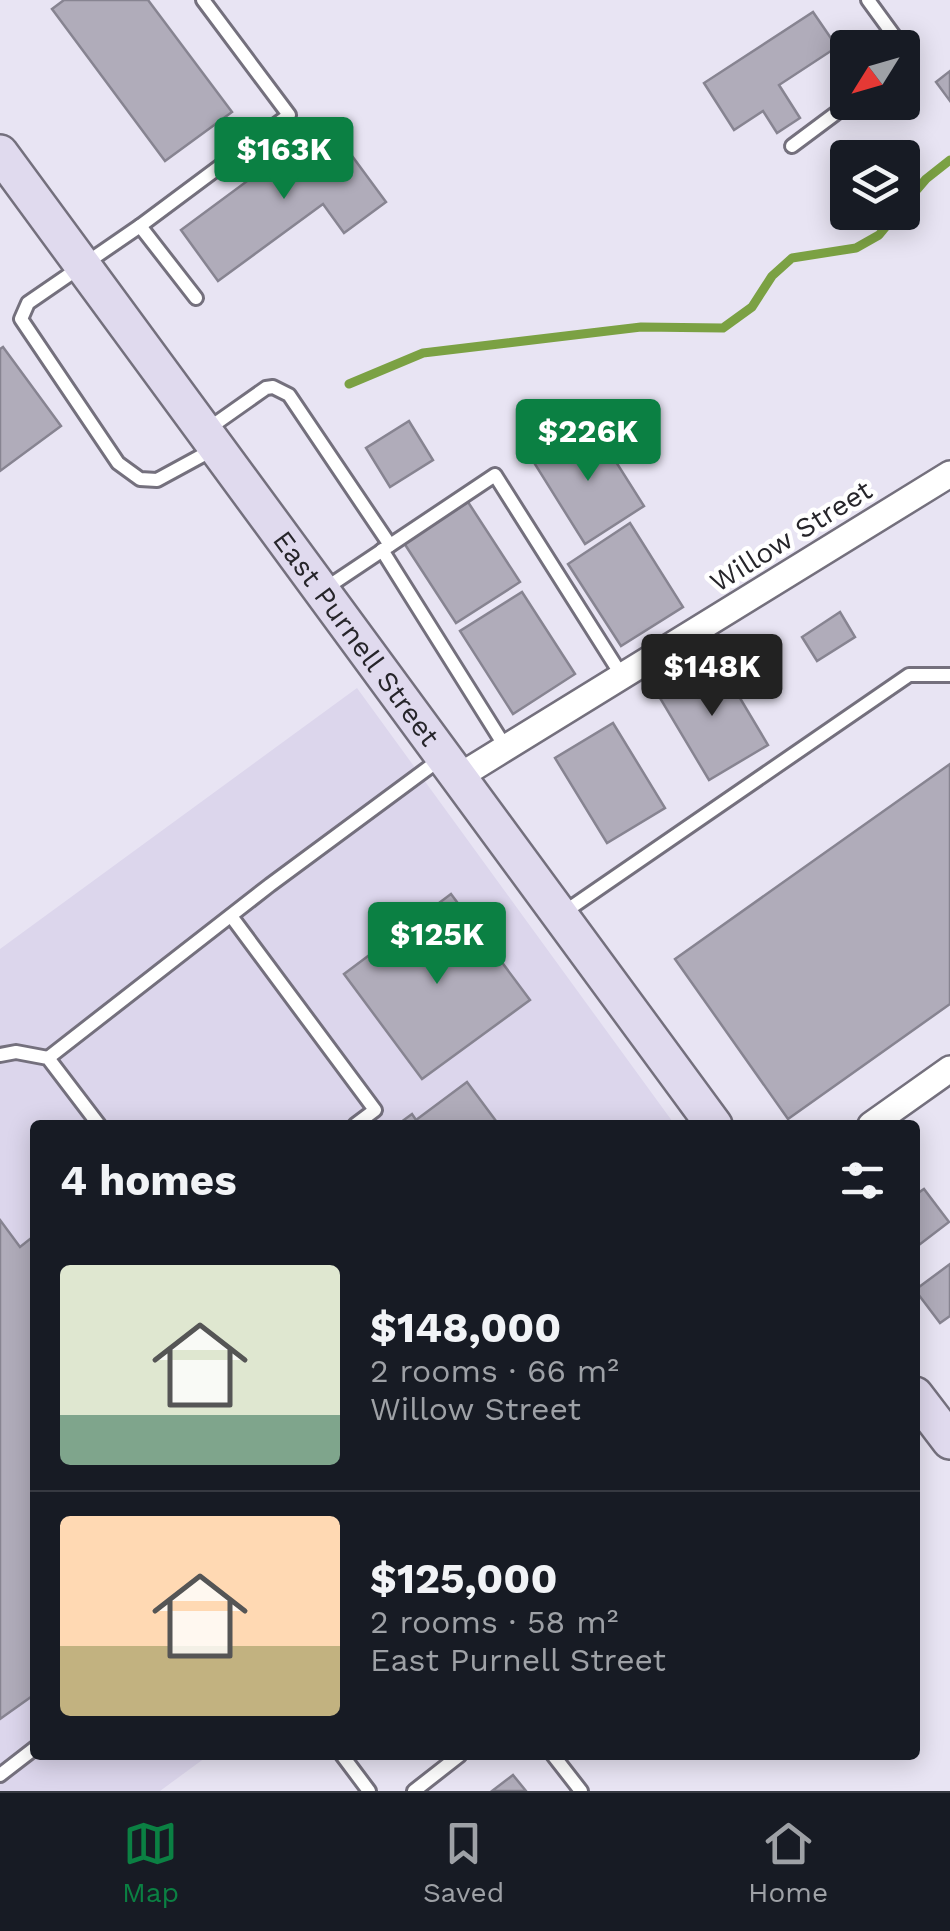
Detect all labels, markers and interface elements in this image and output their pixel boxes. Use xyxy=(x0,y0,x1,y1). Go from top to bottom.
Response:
north arrow xyxy=(830,30,920,120)
map controls xyxy=(830,30,920,230)
pin: $163K xyxy=(214,117,354,202)
text: $163K xyxy=(236,130,332,168)
button: layers xyxy=(830,140,920,230)
pin: $226K xyxy=(518,399,658,484)
text: $226K xyxy=(538,412,638,450)
street label: Willow Street xyxy=(704,473,878,599)
street label: East Purnell Street xyxy=(266,524,447,752)
pin: $148K xyxy=(642,634,782,719)
text: $148K xyxy=(663,647,761,685)
pin: $125K xyxy=(367,902,507,987)
text: $125K xyxy=(390,915,484,953)
icon: filters xyxy=(835,1153,890,1208)
text: 4 homes xyxy=(60,1156,237,1205)
text: $148,000 xyxy=(370,1303,561,1352)
icon: home xyxy=(140,1305,260,1425)
text: 2 rooms · 66 m² xyxy=(370,1352,619,1390)
text: Willow Street xyxy=(370,1390,581,1428)
text: $125,000 xyxy=(370,1554,557,1603)
icon: home xyxy=(140,1556,260,1676)
text: 2 rooms · 58 m² xyxy=(370,1603,618,1641)
text: East Purnell Street xyxy=(370,1641,666,1679)
tab: Map xyxy=(122,1816,179,1909)
tab: Saved xyxy=(423,1816,504,1909)
tab: Home xyxy=(748,1816,828,1909)

